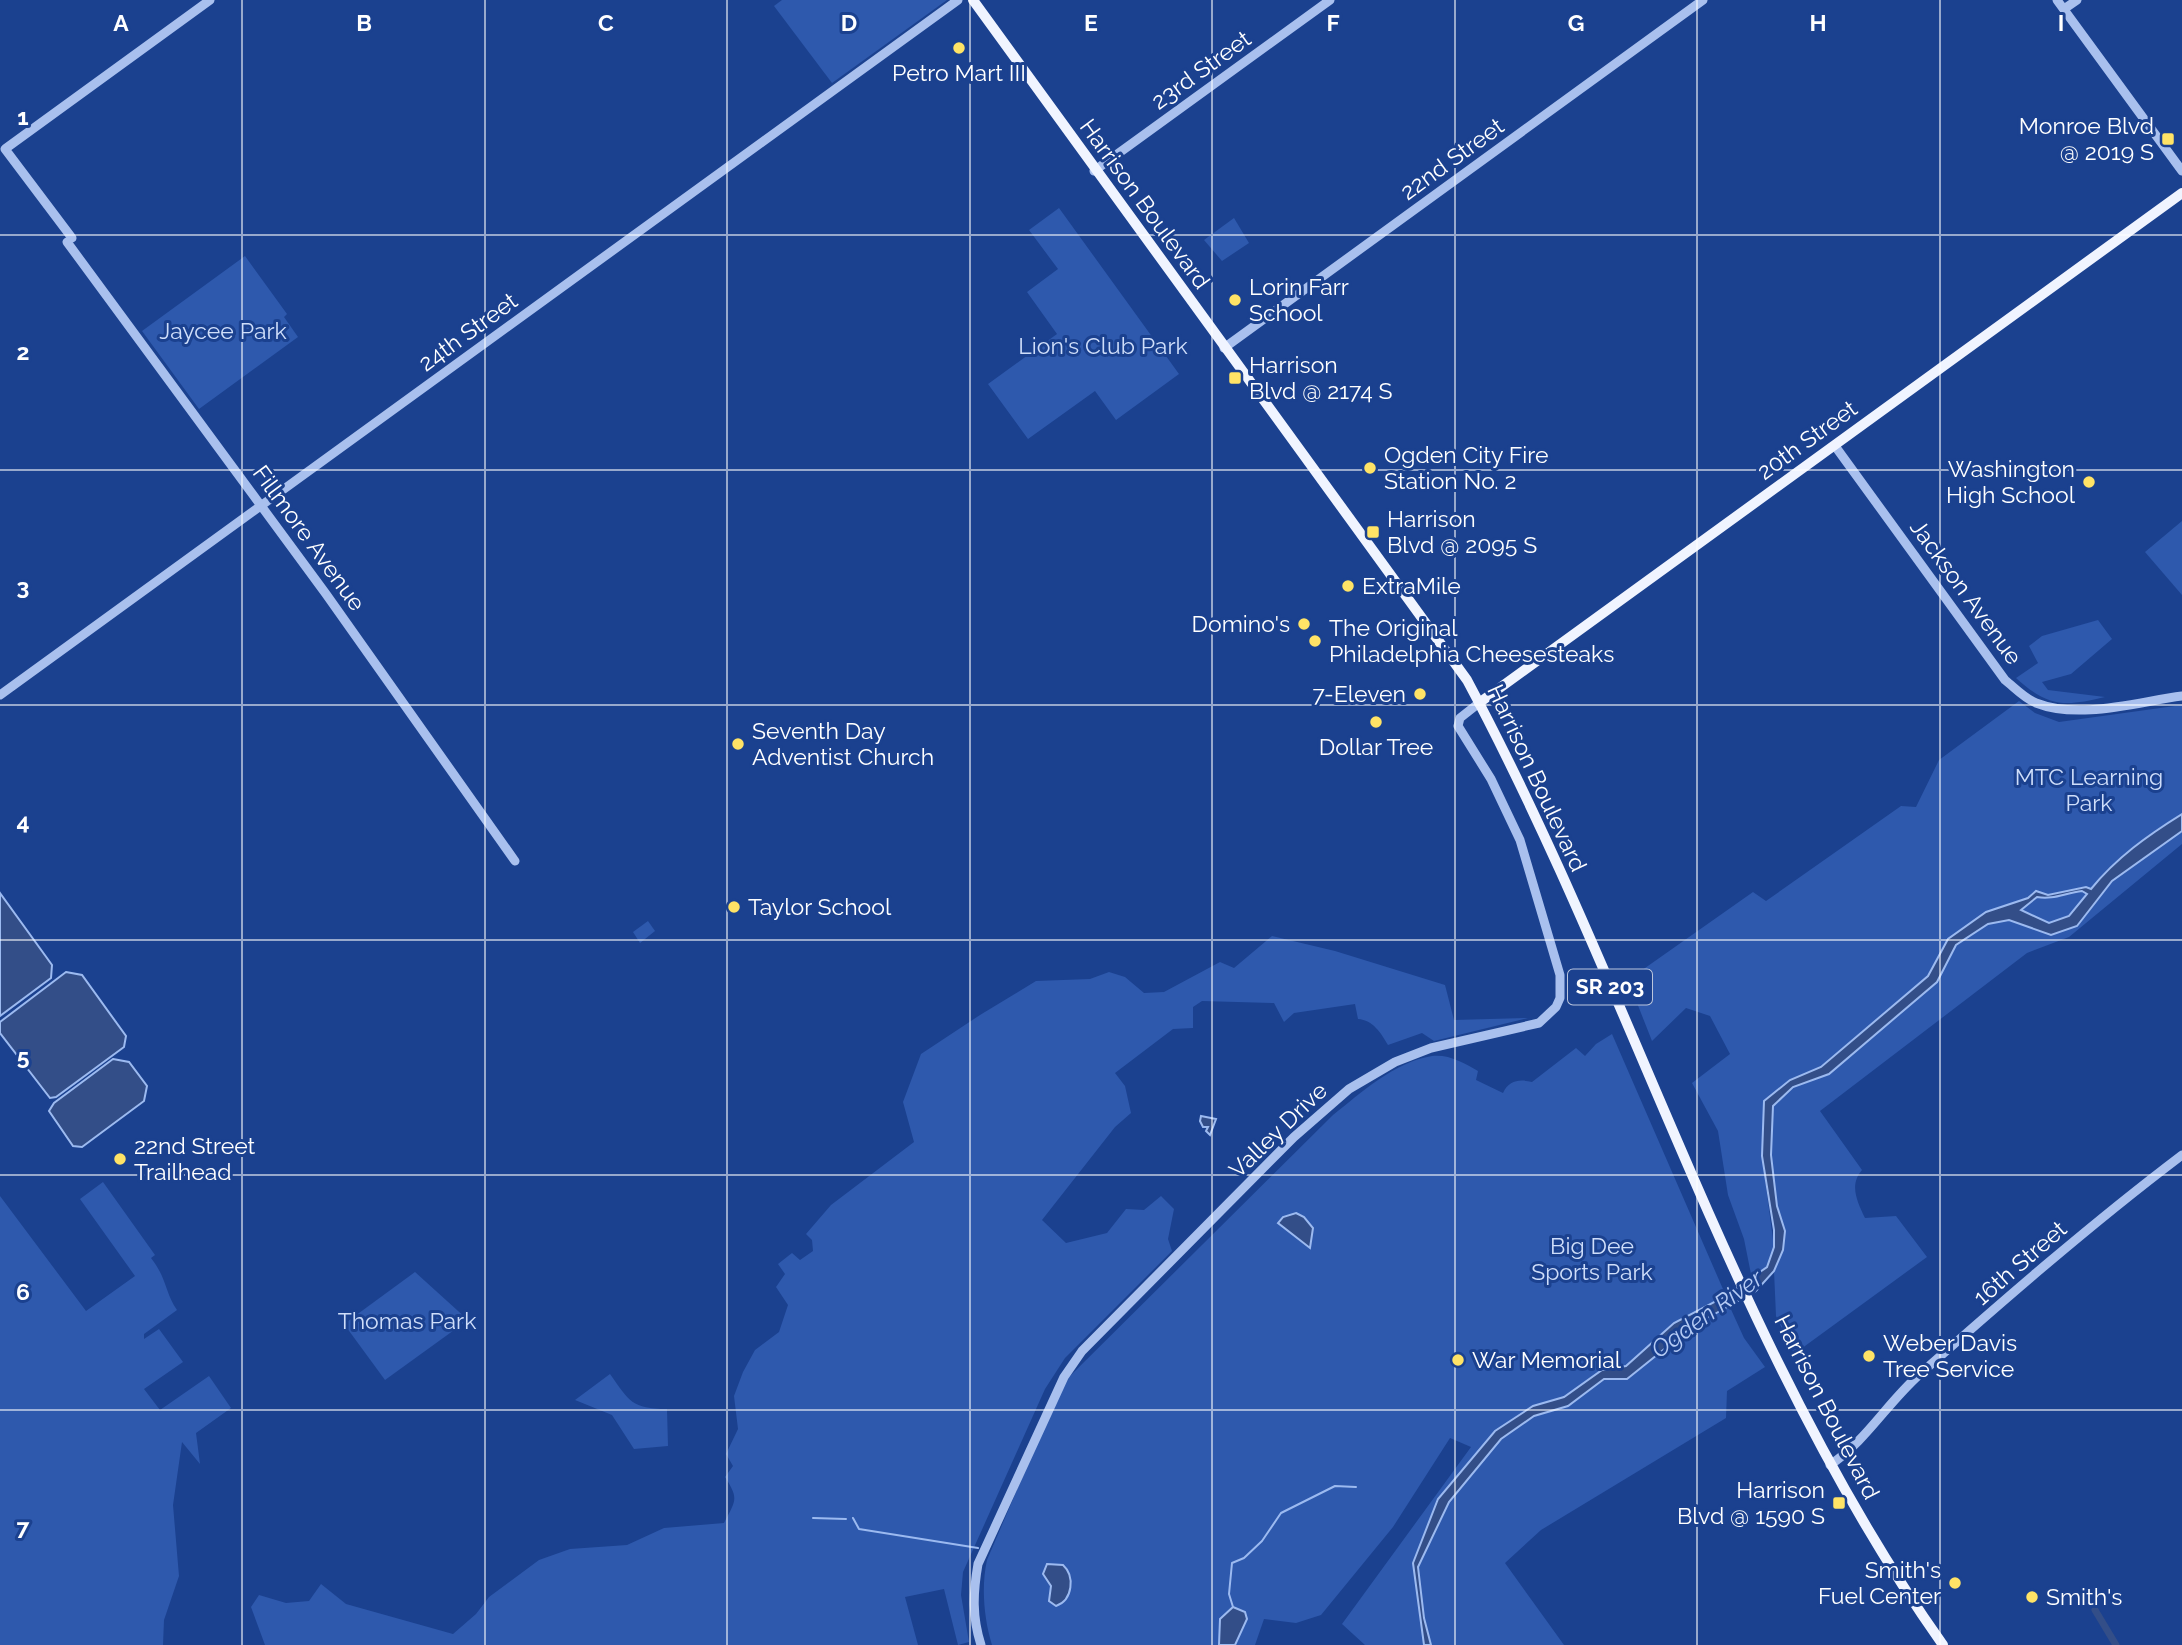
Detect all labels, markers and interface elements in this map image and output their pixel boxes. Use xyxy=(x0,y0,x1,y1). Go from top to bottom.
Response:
text: A xyxy=(113,9,129,36)
text: B xyxy=(356,9,372,36)
text: C xyxy=(598,9,614,36)
text: D xyxy=(841,9,857,36)
text: E xyxy=(1084,9,1098,36)
text: F xyxy=(1326,9,1340,36)
text: G xyxy=(1568,9,1584,36)
text: H xyxy=(1809,9,1827,36)
text: I xyxy=(2058,9,2064,36)
street label: 23rd Street xyxy=(1146,24,1256,115)
marker: Petro Mart III xyxy=(951,40,967,56)
place label: Petro Mart III xyxy=(892,59,1026,86)
text: 1 xyxy=(17,103,29,130)
street label: 22nd Street xyxy=(1395,112,1509,205)
place label: Monroe Blvd @ 2019 S xyxy=(2019,112,2154,165)
street label: Harrison Boulevard xyxy=(1075,114,1216,294)
marker: Monroe Blvd @ 2019 S xyxy=(2160,131,2176,147)
place label: Lorin Farr School xyxy=(1249,273,1349,326)
street label: 24th Street xyxy=(413,287,523,376)
marker: Lorin Farr School xyxy=(1227,292,1243,308)
park label: Jaycee Park xyxy=(159,317,287,344)
park label: Lion's Club Park xyxy=(1018,332,1188,359)
text: 2 xyxy=(17,338,29,365)
place label: Harrison Blvd @ 2174 S xyxy=(1249,351,1393,404)
marker: Harrison Blvd @ 2174 S xyxy=(1227,370,1243,386)
street label: 20th Street xyxy=(1752,394,1862,485)
place label: Ogden City Fire Station No. 2 xyxy=(1384,441,1549,494)
place label: Washington High School xyxy=(1946,455,2076,508)
street label: Fillmore Avenue xyxy=(248,460,371,616)
marker: Ogden City Fire Station No. 2 xyxy=(1362,460,1378,476)
marker: Washington High School xyxy=(2081,474,2097,490)
place label: Harrison Blvd @ 2095 S xyxy=(1387,505,1537,558)
street label: Jackson Avenue xyxy=(1905,514,2028,669)
marker: Harrison Blvd @ 2095 S xyxy=(1365,524,1381,540)
place label: ExtraMile xyxy=(1362,572,1461,599)
text: 3 xyxy=(17,573,29,600)
marker: ExtraMile xyxy=(1340,578,1356,594)
place label: Domino's xyxy=(1192,610,1290,637)
place label: The Original Philadelphia Cheesesteaks xyxy=(1329,614,1614,667)
marker: Domino's xyxy=(1296,616,1312,632)
marker: The Original Philadelphia Cheesesteaks xyxy=(1307,633,1323,649)
place label: 7-Eleven xyxy=(1312,680,1406,707)
street label: Harrison Boulevard xyxy=(1482,680,1593,876)
marker: 7-Eleven xyxy=(1412,686,1428,702)
marker: Dollar Tree xyxy=(1368,714,1384,730)
place label: Seventh Day Adventist Church xyxy=(752,717,934,770)
place label: Dollar Tree xyxy=(1319,733,1433,760)
marker: Seventh Day Adventist Church xyxy=(730,736,746,752)
park label: MTC Learning Park xyxy=(2015,763,2163,816)
text: 4 xyxy=(16,808,30,835)
place label: Taylor School xyxy=(748,893,892,920)
marker: Taylor School xyxy=(726,899,742,915)
road number: SR 203 xyxy=(1568,970,1652,1004)
text: 5 xyxy=(17,1043,30,1070)
street label: Valley Drive xyxy=(1223,1076,1332,1183)
place label: 22nd Street Trailhead xyxy=(134,1132,256,1185)
marker: 22nd Street Trailhead xyxy=(112,1151,128,1167)
street label: 16th Street xyxy=(1968,1215,2072,1310)
park label: Big Dee Sports Park xyxy=(1531,1232,1653,1285)
water label: Ogden River xyxy=(1645,1263,1769,1364)
text: 6 xyxy=(16,1278,30,1305)
park label: Thomas Park xyxy=(338,1307,476,1334)
street label: Harrison Boulevard xyxy=(1769,1310,1886,1503)
place label: Weber Davis Tree Service xyxy=(1883,1329,2017,1382)
place label: War Memorial xyxy=(1472,1346,1622,1373)
marker: Weber Davis Tree Service xyxy=(1861,1348,1877,1364)
marker: War Memorial xyxy=(1450,1352,1466,1368)
place label: Harrison Blvd @ 1590 S xyxy=(1677,1476,1825,1529)
marker: Harrison Blvd @ 1590 S xyxy=(1831,1495,1847,1511)
text: 7 xyxy=(17,1513,30,1540)
place label: Smith's Fuel Center xyxy=(1818,1556,1941,1609)
marker: Smith's Fuel Center xyxy=(1947,1575,1963,1591)
place label: Smith's xyxy=(2046,1583,2122,1610)
marker: Smith's xyxy=(2024,1589,2040,1605)

